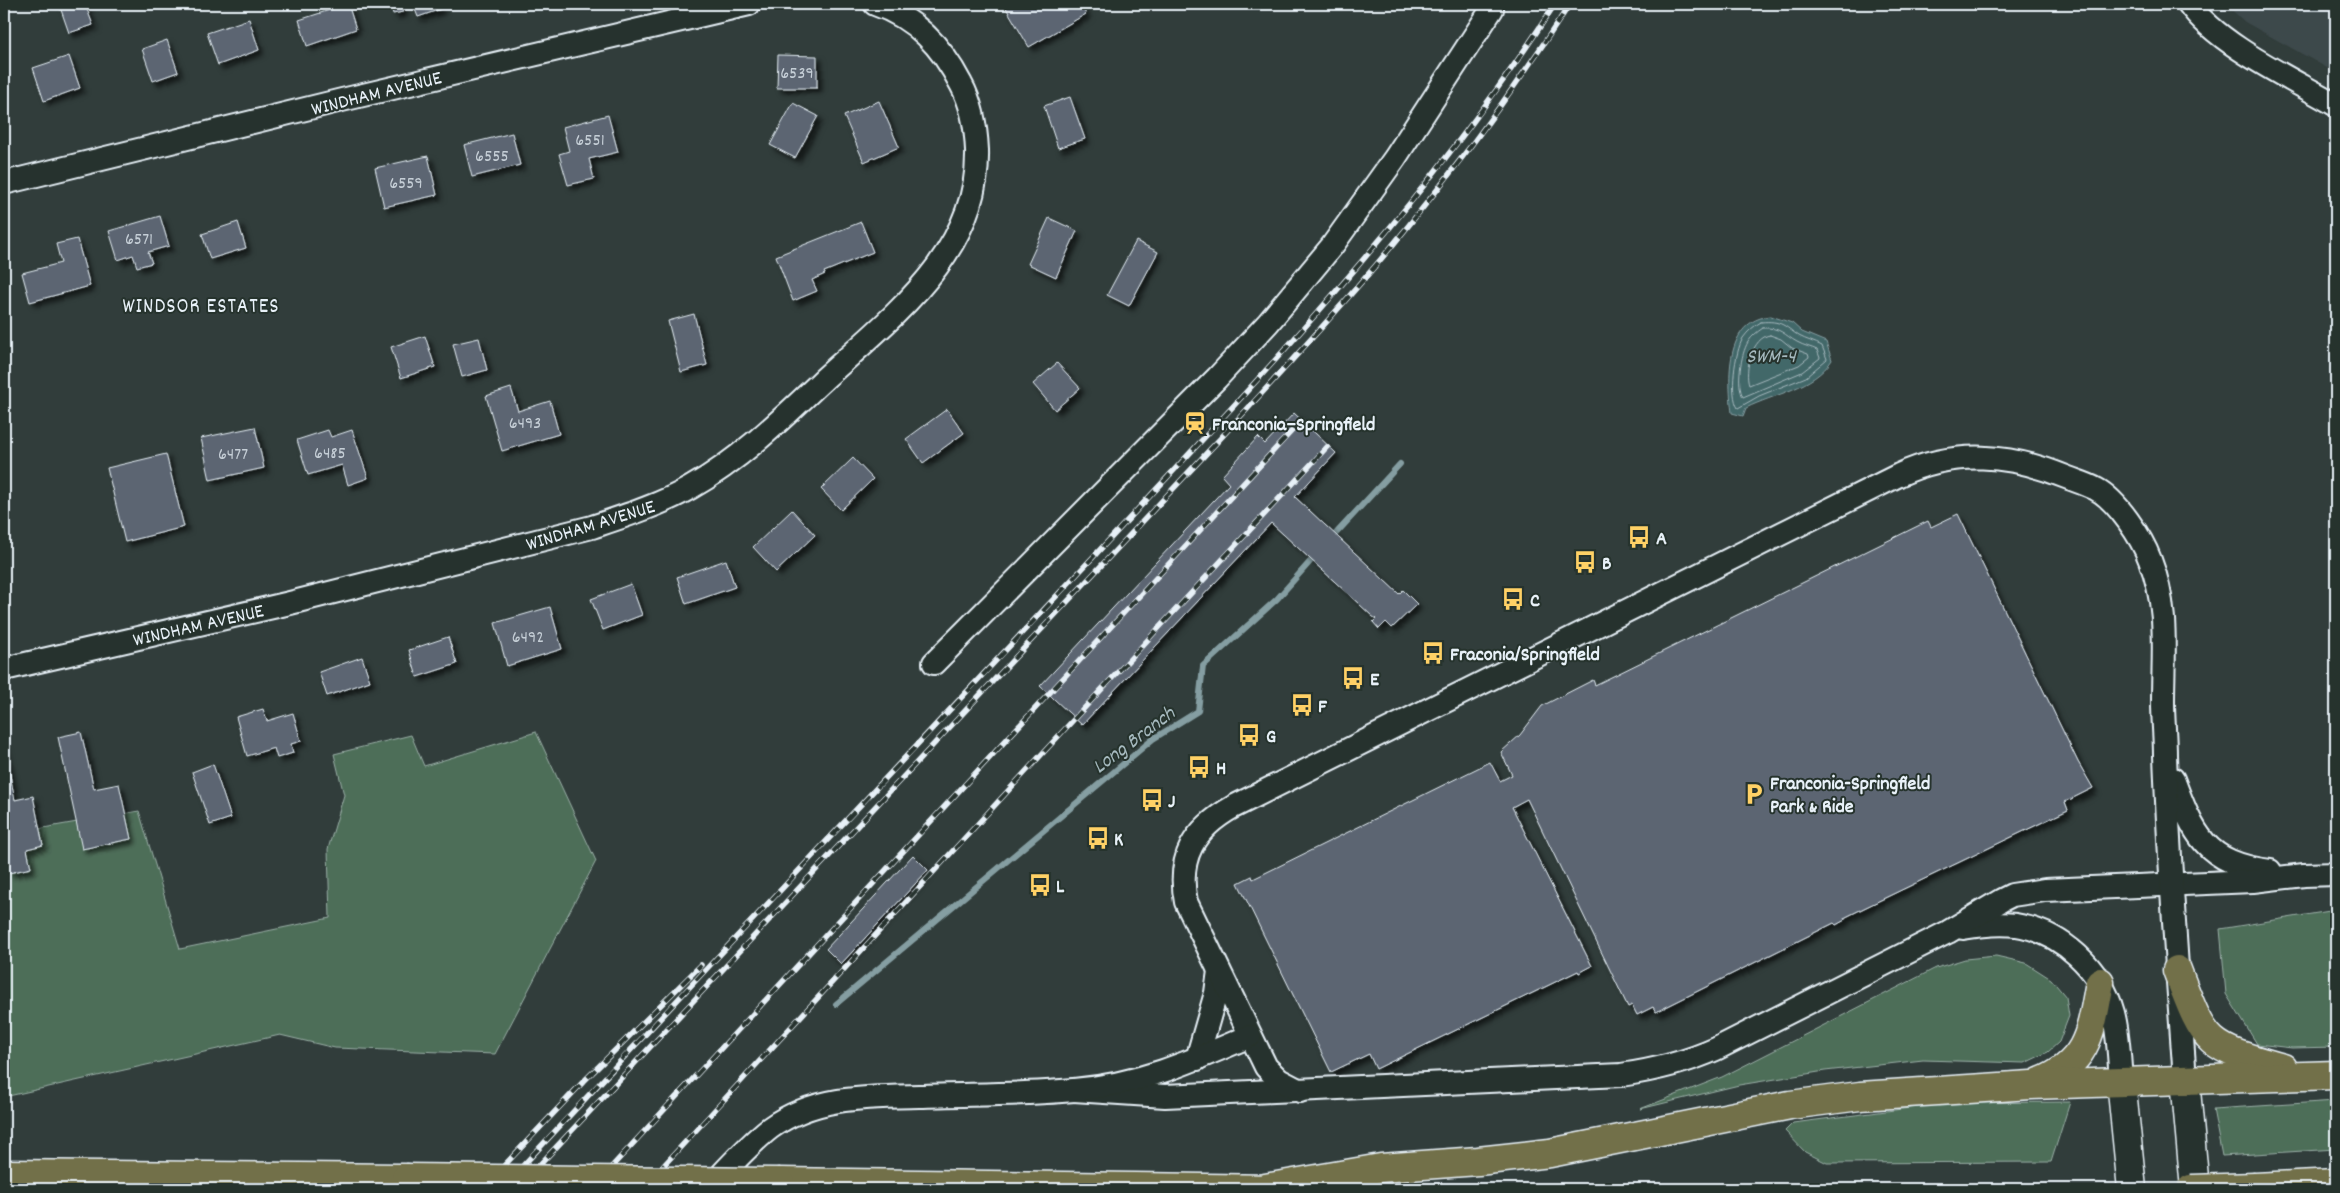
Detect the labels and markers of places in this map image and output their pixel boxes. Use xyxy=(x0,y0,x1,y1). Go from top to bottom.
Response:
station icon: Franconia–Springfield xyxy=(1182,410,1208,436)
place label: Franconia–Springfield xyxy=(1212,412,1375,440)
bus stop icon: A xyxy=(1626,524,1652,550)
place label: A xyxy=(1656,526,1667,554)
bus stop icon: B xyxy=(1572,549,1598,575)
place label: B xyxy=(1602,551,1611,579)
bus stop icon: C xyxy=(1500,586,1526,612)
place label: C xyxy=(1530,588,1540,616)
bus stop icon: Fraconia/Springfield xyxy=(1420,640,1446,666)
place label: Fraconia/Springfield xyxy=(1450,642,1600,670)
bus stop icon: E xyxy=(1340,665,1366,691)
place label: E xyxy=(1370,667,1380,695)
bus stop icon: F xyxy=(1289,692,1315,718)
place label: F xyxy=(1318,694,1328,722)
bus stop icon: G xyxy=(1236,722,1262,748)
place label: G xyxy=(1266,724,1276,752)
bus stop icon: H xyxy=(1186,754,1212,780)
place label: H xyxy=(1216,756,1226,784)
place label: Franconia-Springfield Park & Ride xyxy=(1770,771,1930,822)
parking icon: Franconia-Springfield Park & Ride xyxy=(1741,781,1767,807)
bus stop icon: J xyxy=(1139,787,1165,813)
place label: J xyxy=(1168,789,1175,817)
bus stop icon: K xyxy=(1085,825,1111,851)
place label: K xyxy=(1114,827,1124,855)
bus stop icon: L xyxy=(1027,872,1053,898)
place label: L xyxy=(1056,874,1065,902)

